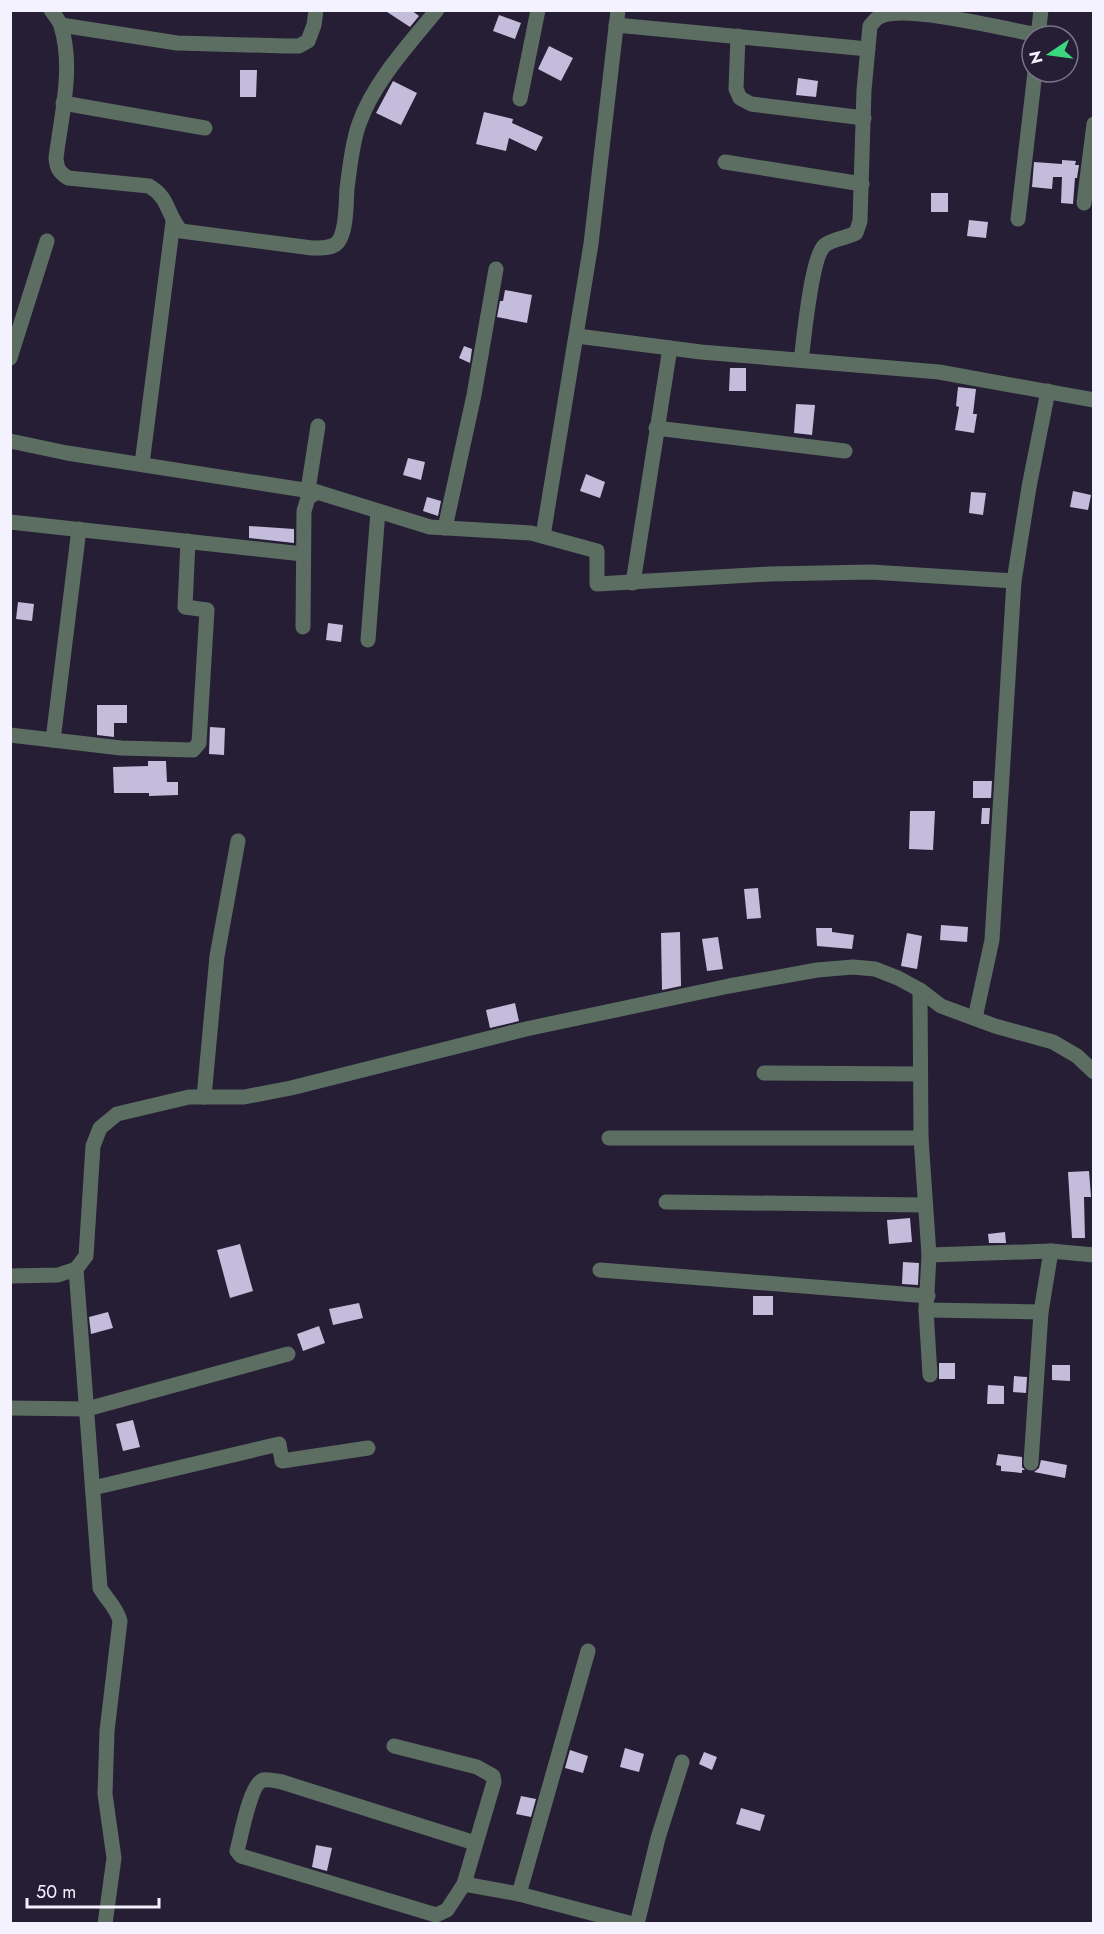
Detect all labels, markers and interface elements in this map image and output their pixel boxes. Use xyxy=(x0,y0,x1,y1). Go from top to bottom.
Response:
north arrow xyxy=(1020,24,1080,84)
text: N xyxy=(1023,48,1049,66)
scale bar xyxy=(27,1871,159,1909)
text: 50 m xyxy=(36,1879,76,1905)

